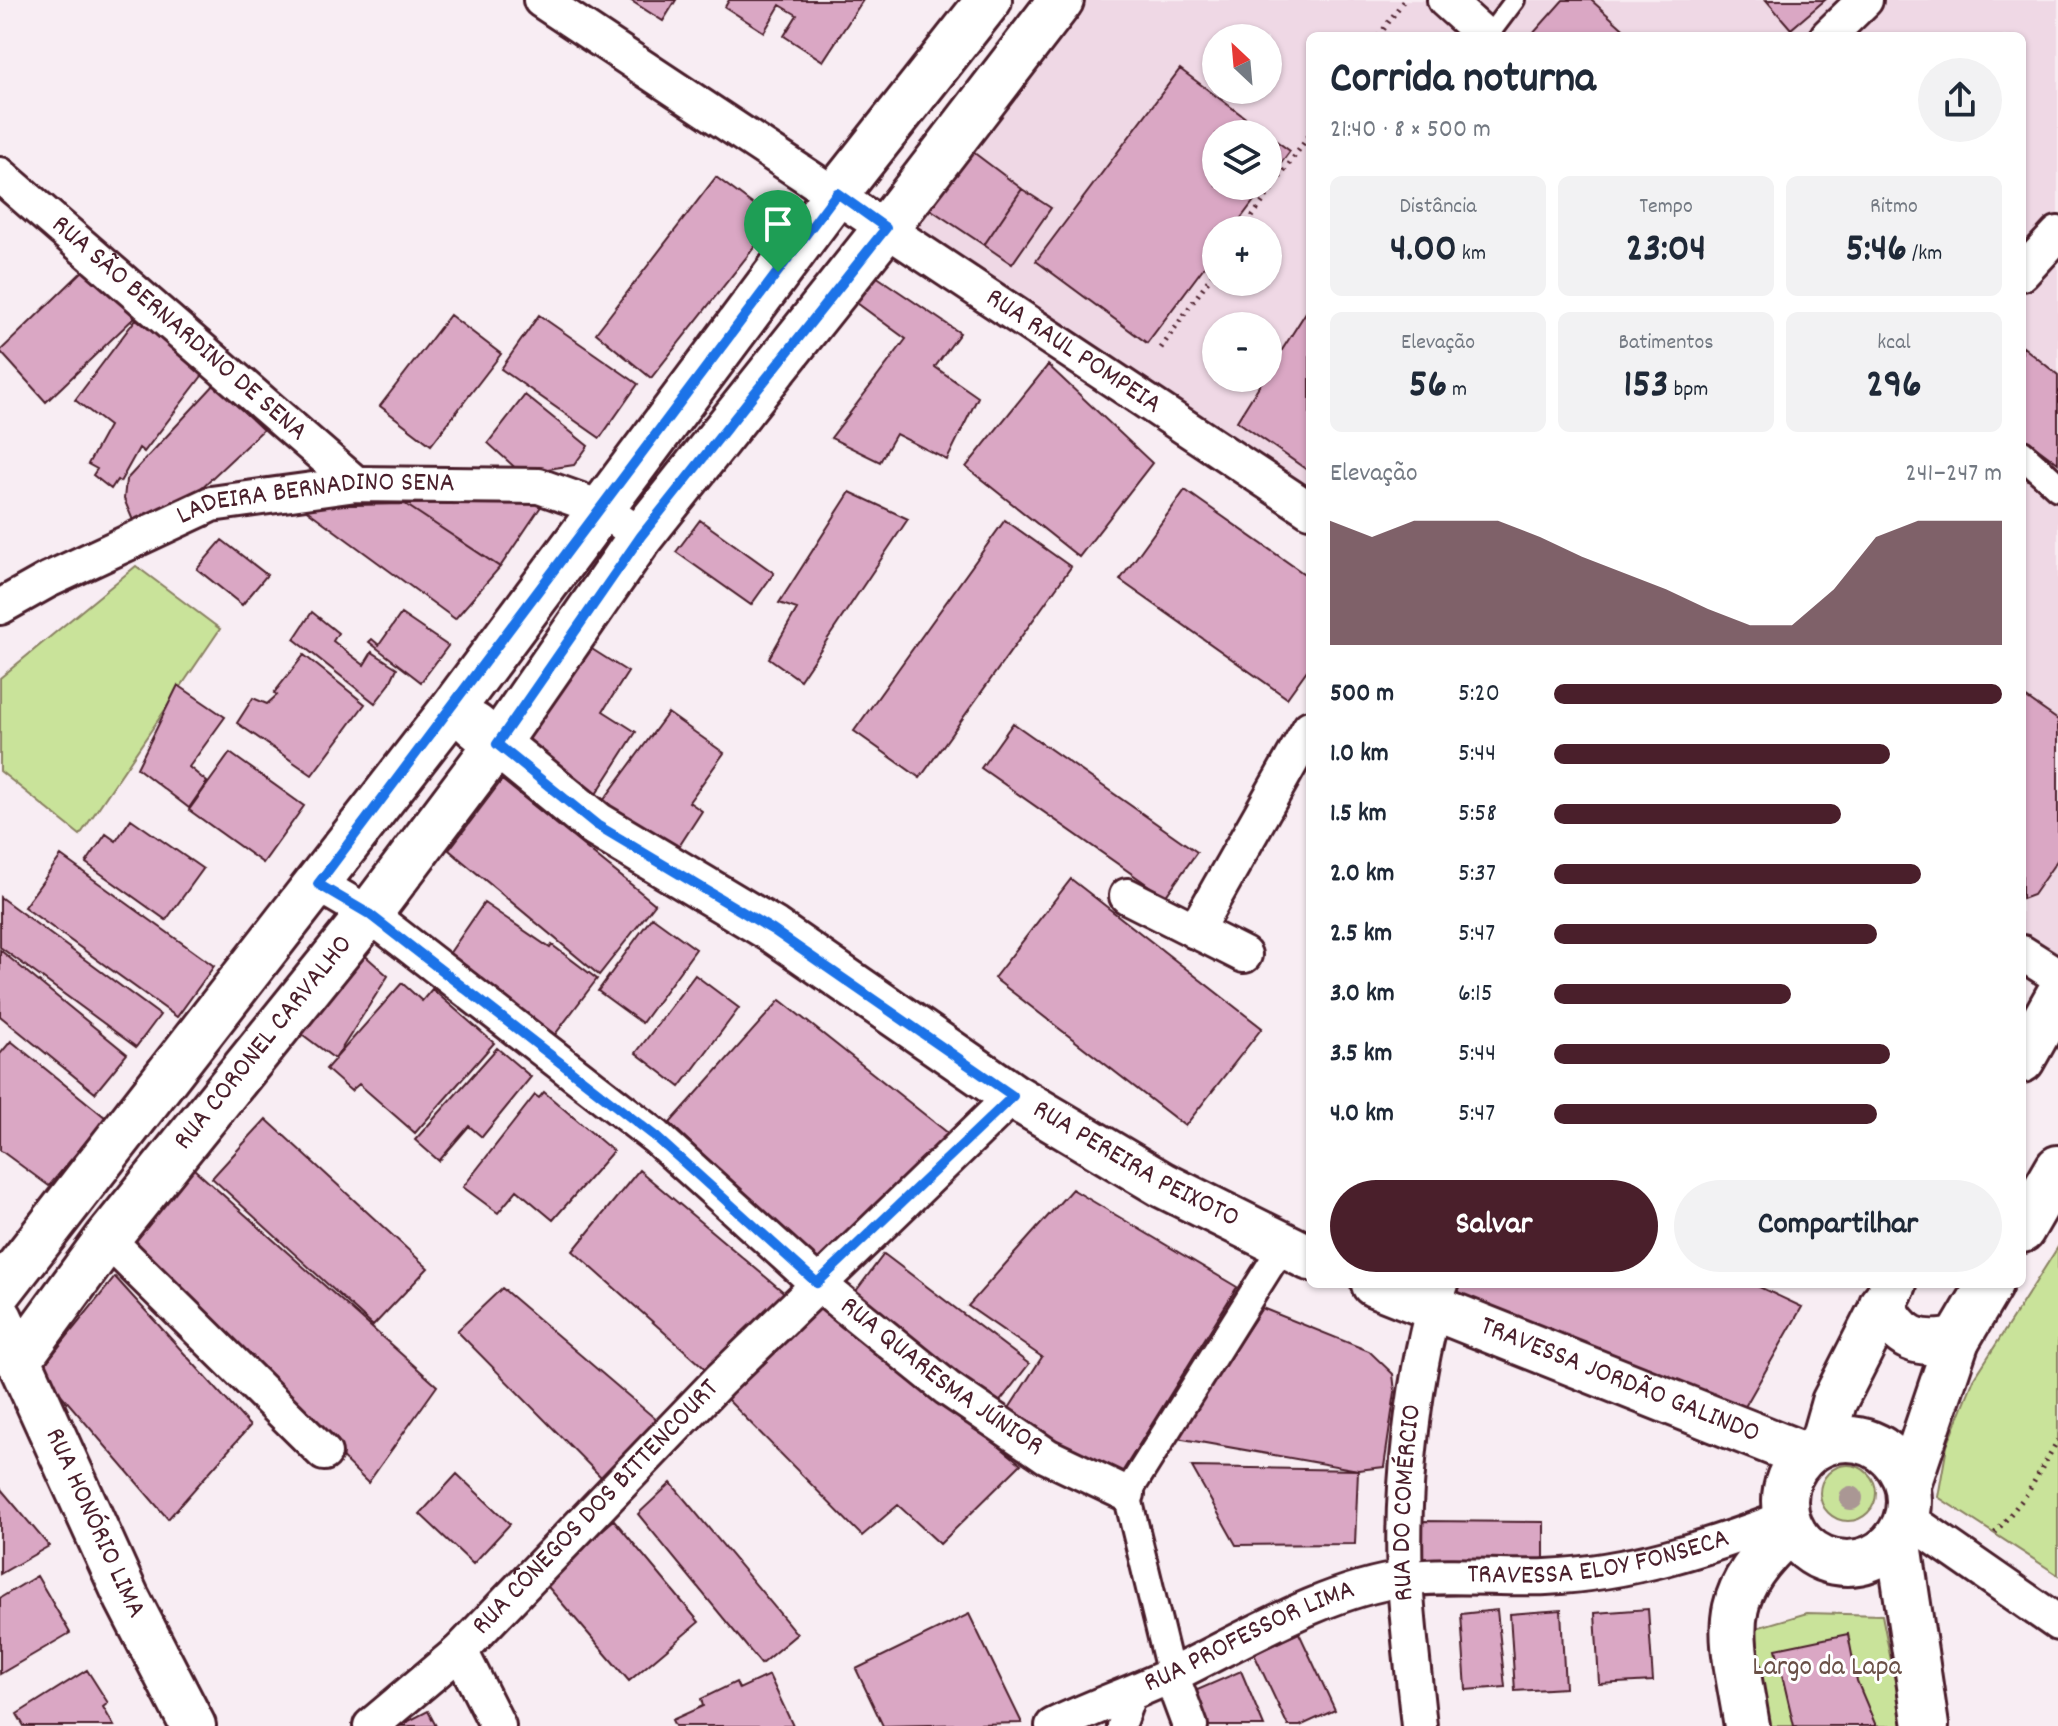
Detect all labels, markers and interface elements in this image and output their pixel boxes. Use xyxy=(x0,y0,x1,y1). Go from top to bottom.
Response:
north arrow xyxy=(1202,24,1282,104)
map controls xyxy=(1202,24,1282,392)
text: Corrida noturna xyxy=(1330,50,1596,113)
button: share xyxy=(1918,58,2002,142)
text: 21:40 · 8 × 500 m xyxy=(1330,112,1491,149)
button: layers xyxy=(1202,120,1282,200)
pin xyxy=(744,190,812,272)
text: Distância xyxy=(1399,192,1477,223)
text: Tempo xyxy=(1639,192,1693,223)
text: Ritmo xyxy=(1870,192,1918,223)
icon: arrive xyxy=(756,202,800,246)
street label: RUA SÃO BERNARDINO DE SENA xyxy=(41,207,315,452)
button: + xyxy=(1202,216,1282,296)
text: 4.00 xyxy=(1390,223,1457,280)
text: 23:04 xyxy=(1626,223,1706,280)
text: 5:46 xyxy=(1846,223,1907,280)
text: km xyxy=(1457,239,1486,270)
text: /km xyxy=(1907,239,1942,270)
street label: RUA RAUL POMPEIA xyxy=(977,280,1169,426)
button: − xyxy=(1202,312,1282,392)
text: Elevação xyxy=(1401,328,1475,359)
text: Batimentos xyxy=(1618,328,1714,359)
text: kcal xyxy=(1877,328,1911,359)
text: 56 xyxy=(1409,359,1447,416)
text: 153 xyxy=(1624,359,1669,416)
text: 296 xyxy=(1866,359,1922,416)
text: m xyxy=(1447,375,1467,406)
text: bpm xyxy=(1669,375,1708,406)
text: Elevação xyxy=(1330,456,1417,493)
text: 241–247 m xyxy=(1905,456,2002,493)
street label: LADEIRA BERNADINO SENA xyxy=(171,464,455,537)
text: 500 m xyxy=(1330,676,1394,713)
text: 5:20 xyxy=(1458,676,1500,713)
text: 1.0 km xyxy=(1330,736,1389,773)
text: 5:44 xyxy=(1458,736,1496,773)
text: 1.5 km xyxy=(1330,796,1387,833)
text: 5:58 xyxy=(1458,796,1497,833)
text: 2.0 km xyxy=(1330,856,1394,893)
text: 5:37 xyxy=(1458,856,1496,893)
text: 2.5 km xyxy=(1330,916,1392,953)
text: 5:47 xyxy=(1458,916,1495,953)
street label: RUA CORONEL CARVALHO xyxy=(165,927,364,1160)
text: 3.0 km xyxy=(1330,976,1395,1013)
text: 6:15 xyxy=(1458,976,1493,1013)
text: 3.5 km xyxy=(1330,1036,1392,1073)
text: 5:44 xyxy=(1458,1036,1496,1073)
street label: RUA PEREIRA PEIXOTO xyxy=(1024,1091,1246,1240)
text: 4.0 km xyxy=(1330,1096,1394,1133)
text: 5:47 xyxy=(1458,1096,1495,1133)
button: Salvar xyxy=(1330,1180,1658,1272)
button: Compartilhar xyxy=(1674,1180,2002,1272)
street label: RUA QUARESMA JÚNIOR xyxy=(830,1288,1051,1467)
street label: TRAVESSA JORDÃO GALINDO xyxy=(1473,1308,1765,1455)
street label: RUA CÔNEGOS DOS BITTENCOURT xyxy=(464,1371,730,1646)
street label: RUA DO COMÉRCIO xyxy=(1384,1402,1434,1603)
street label: RUA HONÓRIO LIMA xyxy=(33,1422,154,1626)
street label: TRAVESSA ELOY FONSECA xyxy=(1467,1520,1735,1597)
street label: RUA PROFESSOR LIMA xyxy=(1138,1571,1361,1705)
park label: Largo da Lapa xyxy=(1752,1649,1903,1689)

